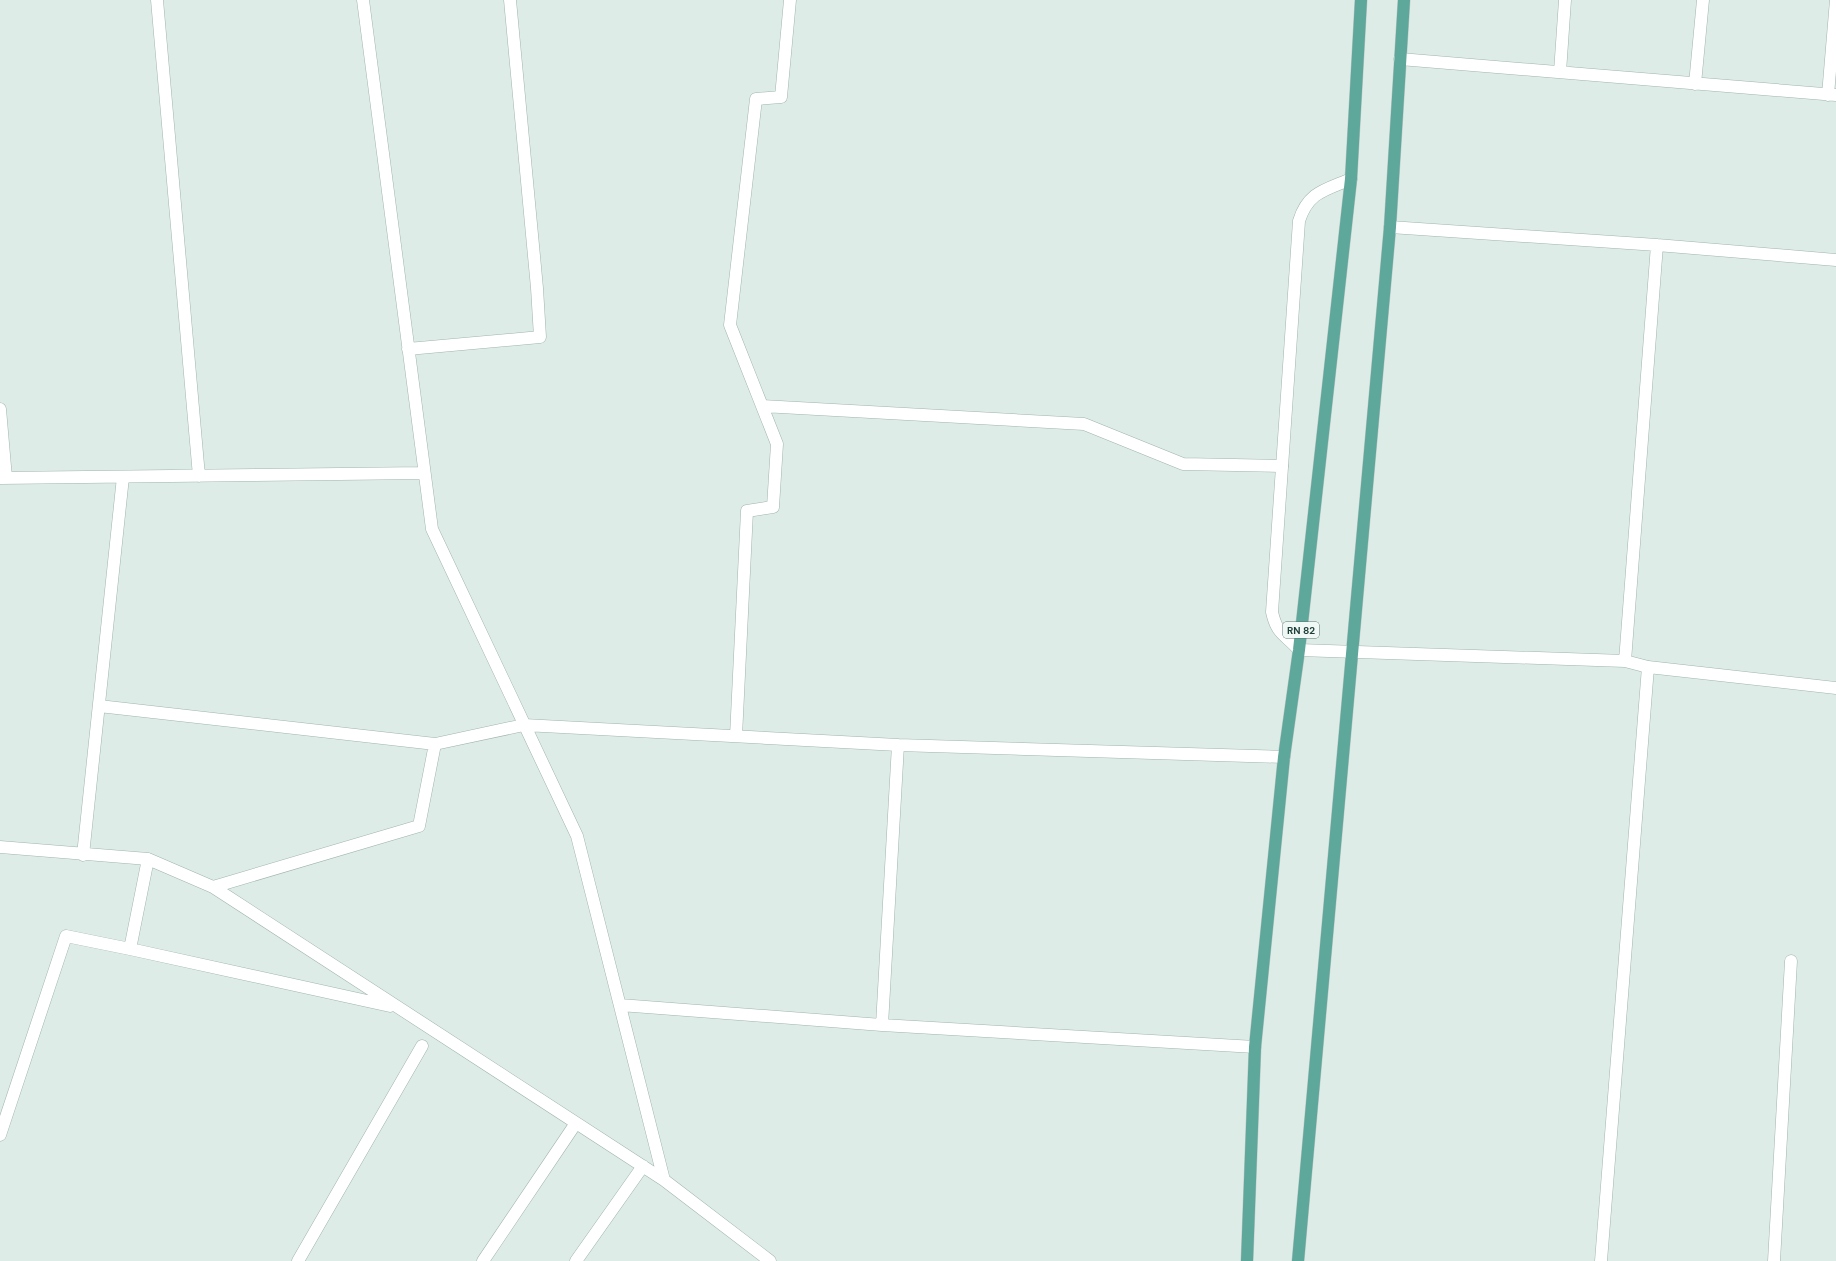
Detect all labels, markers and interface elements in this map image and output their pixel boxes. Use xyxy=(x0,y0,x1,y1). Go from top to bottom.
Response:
road number: RN 82 xyxy=(1283,622,1319,638)

